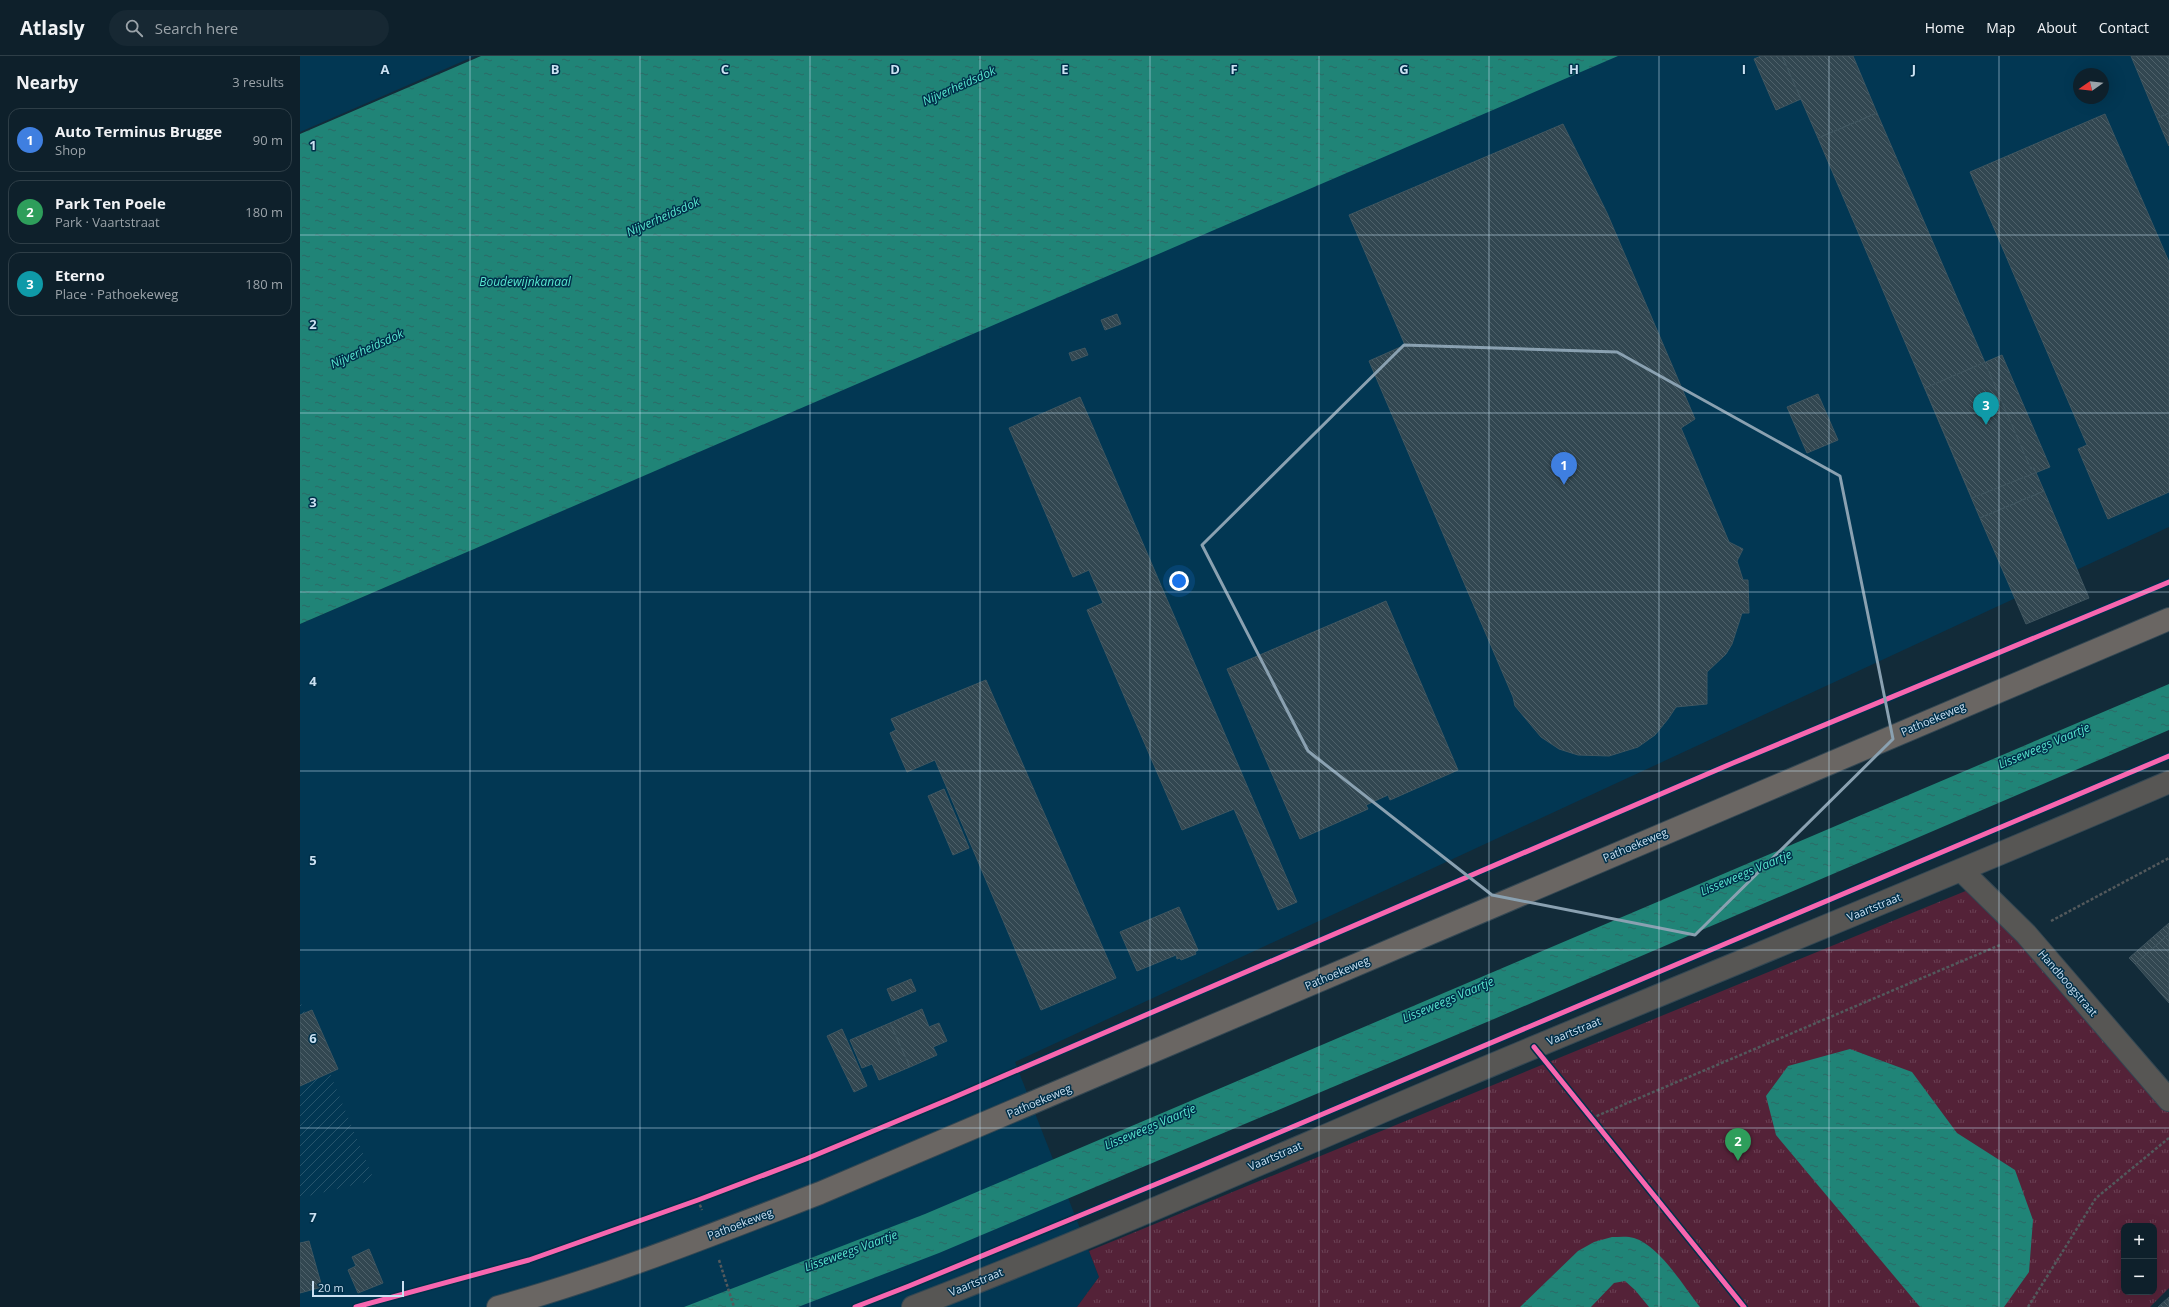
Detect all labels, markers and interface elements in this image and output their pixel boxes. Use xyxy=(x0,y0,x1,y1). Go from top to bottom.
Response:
search box xyxy=(109,10,389,46)
text: Atlasly xyxy=(20,15,85,41)
icon: search xyxy=(123,17,145,39)
text: Search here xyxy=(155,18,238,38)
text: Home xyxy=(1925,18,1964,37)
text: Map xyxy=(1986,18,2015,37)
text: About xyxy=(2037,18,2077,37)
text: Contact xyxy=(2099,18,2149,37)
text: A xyxy=(381,60,390,78)
text: B xyxy=(551,60,560,78)
text: C xyxy=(721,60,729,78)
text: D xyxy=(890,60,900,78)
text: E xyxy=(1061,60,1069,78)
text: F xyxy=(1230,60,1238,78)
text: G xyxy=(1399,60,1409,78)
text: H xyxy=(1569,60,1579,78)
text: I xyxy=(1742,60,1746,78)
text: J xyxy=(1911,60,1916,78)
water label: Nijverheidsdok xyxy=(920,61,999,109)
north arrow xyxy=(2073,68,2109,104)
text: Nearby xyxy=(16,71,78,94)
text: 3 results xyxy=(232,73,284,91)
text: Auto Terminus Brugge xyxy=(55,121,222,141)
text: 1 xyxy=(26,131,34,149)
text: 90 m xyxy=(253,131,283,149)
text: 1 xyxy=(309,136,317,154)
text: Shop xyxy=(55,141,86,159)
water label: Nijverheidsdok xyxy=(624,192,703,240)
text: Park Ten Poele xyxy=(55,193,166,213)
text: 2 xyxy=(26,203,34,221)
text: 180 m xyxy=(245,203,283,221)
text: Park · Vaartstraat xyxy=(55,213,160,231)
text: Eterno xyxy=(55,265,105,285)
water label: Boudewijnkanaal xyxy=(479,273,572,290)
text: 3 xyxy=(26,275,34,293)
text: 180 m xyxy=(245,275,283,293)
text: Place · Pathoekeweg xyxy=(55,285,178,303)
text: 2 xyxy=(309,315,317,333)
water label: Nijverheidsdok xyxy=(328,324,407,372)
pin: 3 xyxy=(1973,392,1999,425)
pin: 1 xyxy=(1551,452,1577,485)
text: 3 xyxy=(309,493,317,511)
your location xyxy=(1169,571,1189,591)
text: 4 xyxy=(309,672,317,690)
street label: Pathoekeweg xyxy=(1898,698,1967,739)
water label: Lisseweegs Vaartje xyxy=(1995,719,2092,773)
street label: Pathoekeweg xyxy=(1600,824,1669,865)
water label: Lisseweegs Vaartje xyxy=(1697,846,1794,900)
text: 5 xyxy=(309,851,317,869)
street label: Vaartstraat xyxy=(1845,889,1903,924)
street label: Handboogstraat xyxy=(2035,946,2101,1019)
street label: Pathoekeweg xyxy=(1302,952,1371,993)
water label: Lisseweegs Vaartje xyxy=(1399,973,1496,1027)
street label: Vaartstraat xyxy=(1545,1013,1603,1048)
text: 6 xyxy=(309,1029,317,1047)
street label: Pathoekeweg xyxy=(1004,1080,1073,1121)
water label: Lisseweegs Vaartje xyxy=(1101,1100,1198,1154)
pin: 2 xyxy=(1725,1128,1751,1161)
street label: Vaartstraat xyxy=(1246,1137,1304,1174)
street label: Pathoekeweg xyxy=(705,1204,775,1243)
text: 7 xyxy=(309,1208,317,1226)
map controls xyxy=(2121,1223,2157,1295)
button: + xyxy=(2121,1223,2157,1259)
water label: Lisseweegs Vaartje xyxy=(802,1226,900,1275)
button: − xyxy=(2121,1259,2157,1295)
street label: Vaartstraat xyxy=(947,1264,1005,1299)
scale bar xyxy=(312,1279,404,1298)
text: 20 m xyxy=(318,1280,344,1295)

